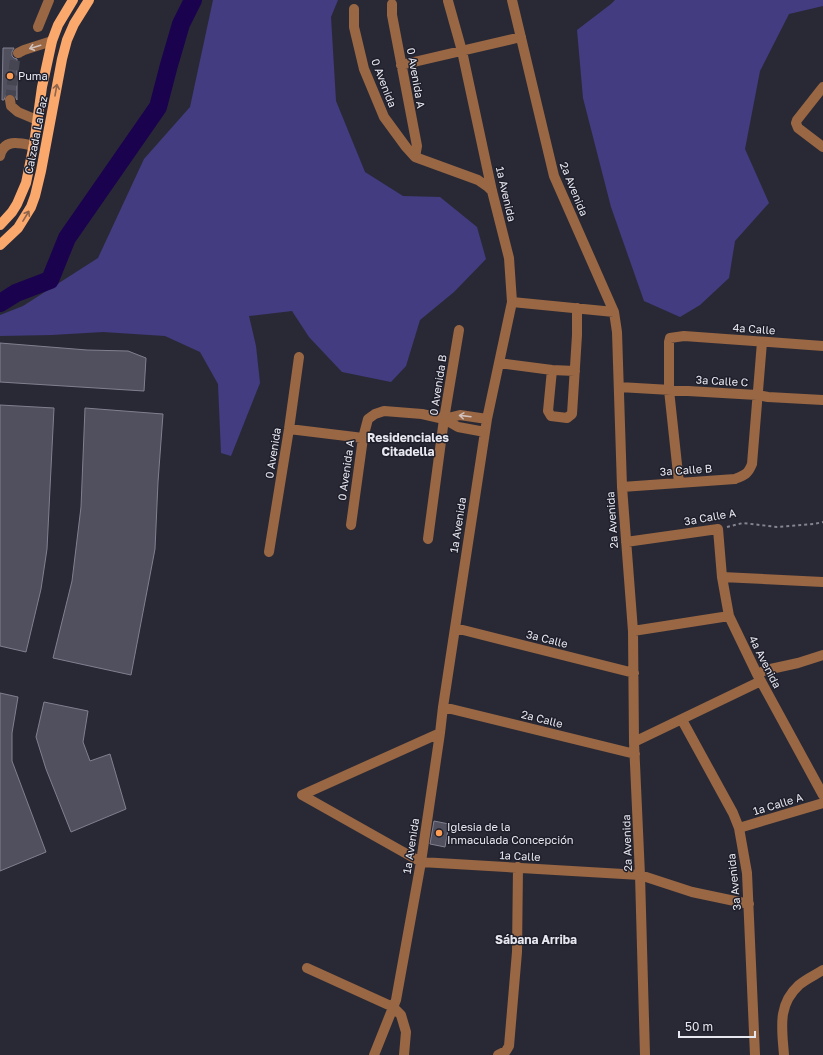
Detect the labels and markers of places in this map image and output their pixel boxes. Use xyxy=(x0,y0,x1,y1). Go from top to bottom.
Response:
place label: Puma xyxy=(18,69,48,82)
marker: Puma xyxy=(5,71,15,81)
place label: Iglesia de la Inmaculada Concepción xyxy=(447,820,574,846)
marker: Iglesia de la Inmaculada Concepción xyxy=(434,828,444,838)

